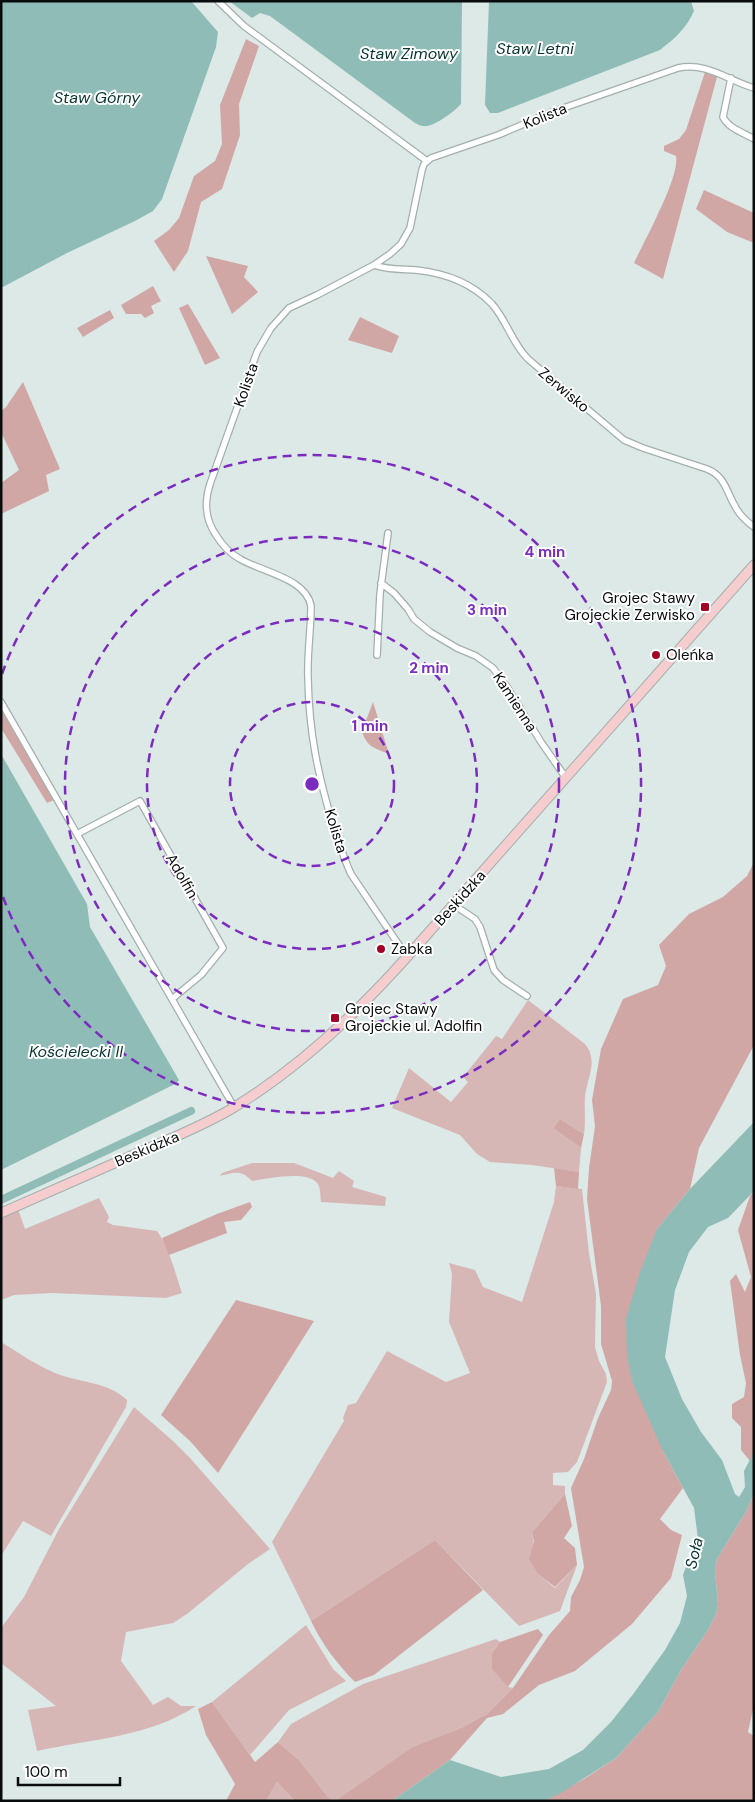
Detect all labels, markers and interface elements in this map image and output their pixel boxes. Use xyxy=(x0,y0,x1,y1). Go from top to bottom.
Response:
water label: Staw Letni xyxy=(496,38,575,59)
water label: Staw Zimowy xyxy=(360,43,459,64)
water label: Staw Górny xyxy=(54,87,141,108)
street label: Kolista xyxy=(520,98,570,134)
street label: Kolista xyxy=(229,360,263,410)
street label: Zerwisko xyxy=(534,363,594,417)
text: 4 min xyxy=(525,542,565,562)
place label: Grojec Stawy Grojeckie Zerwisko xyxy=(564,588,696,625)
text: 3 min xyxy=(467,600,507,620)
marker: Grojec Stawy Grojeckie Zerwisko xyxy=(699,601,711,613)
place label: Oleńka xyxy=(666,645,714,665)
marker: Oleńka xyxy=(650,649,662,661)
text: 2 min xyxy=(409,658,449,678)
street label: Kamienna xyxy=(488,668,542,736)
text: 1 min xyxy=(352,716,388,736)
centre of rings xyxy=(303,775,321,793)
street label: Kolista xyxy=(320,806,352,856)
street label: Adolfin xyxy=(161,850,203,902)
street label: Beskidzka xyxy=(430,866,490,930)
place label: Zabka xyxy=(391,939,432,959)
marker: Zabka xyxy=(375,943,387,955)
place label: Grojec Stawy Grojeckie ul. Adolfin xyxy=(345,999,482,1036)
marker: Grojec Stawy Grojeckie ul. Adolfin xyxy=(329,1012,341,1024)
water label: Kościelecki II xyxy=(29,1041,123,1062)
street label: Beskidzka xyxy=(112,1126,182,1172)
water label: Soła xyxy=(680,1535,708,1571)
scale bar xyxy=(18,1754,120,1786)
text: 100 m xyxy=(25,1762,68,1782)

